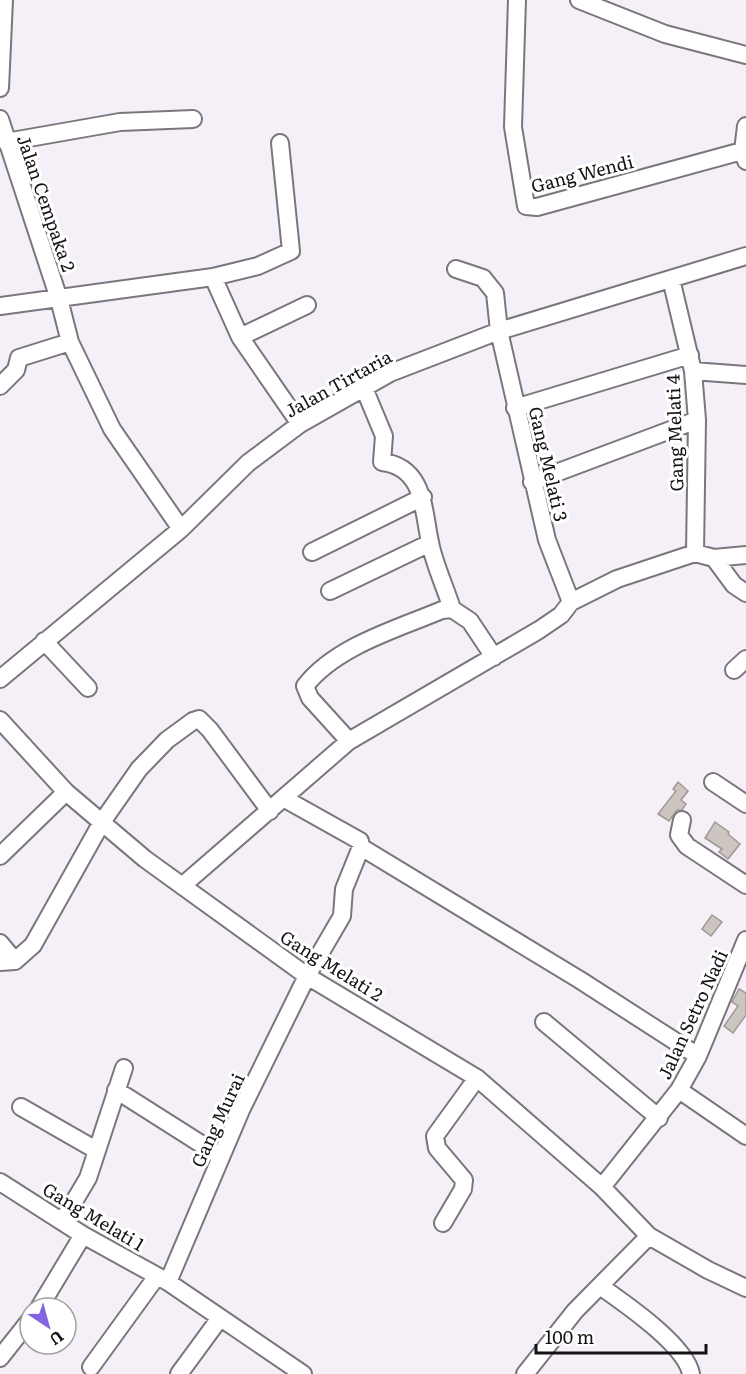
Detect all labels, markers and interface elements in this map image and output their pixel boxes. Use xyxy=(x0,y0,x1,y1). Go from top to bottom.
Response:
street label: Jalan Cempaka 2 xyxy=(11,131,83,275)
street label: Gang Wendi xyxy=(528,147,636,199)
street label: Jalan Tirtaria xyxy=(280,342,397,424)
street label: Gang Melati 4 xyxy=(658,374,690,492)
street label: Gang Melati 3 xyxy=(523,404,575,524)
street label: Gang Melati 2 xyxy=(275,923,389,1007)
street label: Jalan Setro Nadi xyxy=(650,945,734,1083)
street label: Gang Murai xyxy=(183,1068,251,1172)
street label: Gang Melati 1 xyxy=(38,1175,150,1257)
north arrow xyxy=(18,1296,78,1356)
scale bar xyxy=(536,1317,706,1355)
text: 100 m xyxy=(545,1323,594,1350)
text: U xyxy=(45,1326,70,1353)

